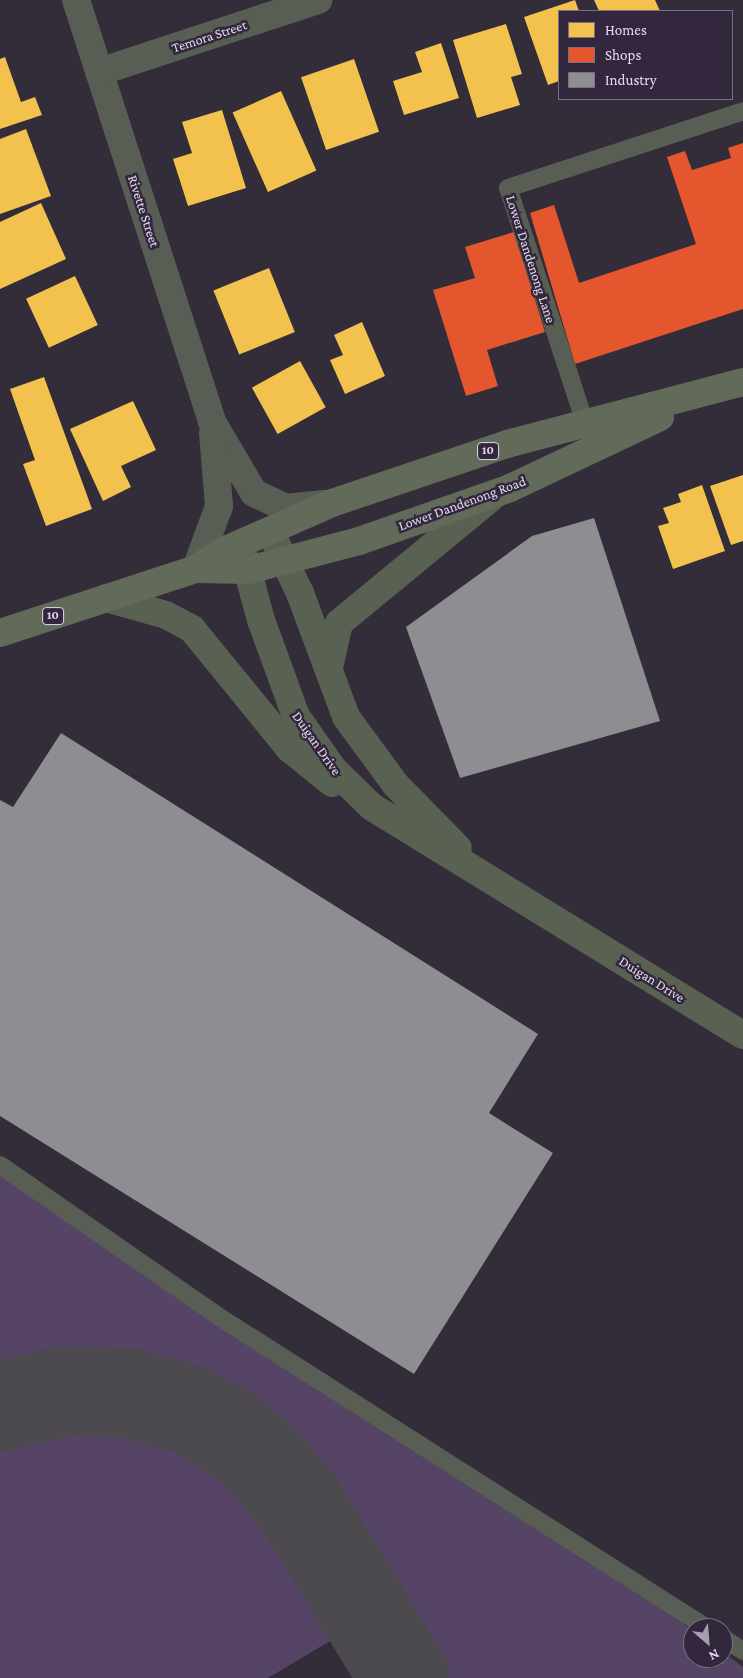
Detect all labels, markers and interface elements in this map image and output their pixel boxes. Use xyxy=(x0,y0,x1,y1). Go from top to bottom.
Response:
legend xyxy=(558,10,733,100)
street label: Temora Street xyxy=(169,16,249,56)
text: Homes xyxy=(605,22,647,38)
text: Shops xyxy=(605,47,641,63)
text: Industry xyxy=(605,72,657,88)
street label: Rivette Street xyxy=(124,173,164,249)
street label: Lower Dandenong Lane xyxy=(502,193,560,325)
road number: 10 xyxy=(477,442,499,461)
street label: Lower Dandenong Road xyxy=(396,472,528,534)
road number: 10 xyxy=(42,606,64,626)
street label: Duigan Drive xyxy=(289,708,345,778)
street label: Duigan Drive xyxy=(616,952,688,1006)
north arrow xyxy=(683,1618,733,1668)
text: N xyxy=(706,1646,722,1665)

